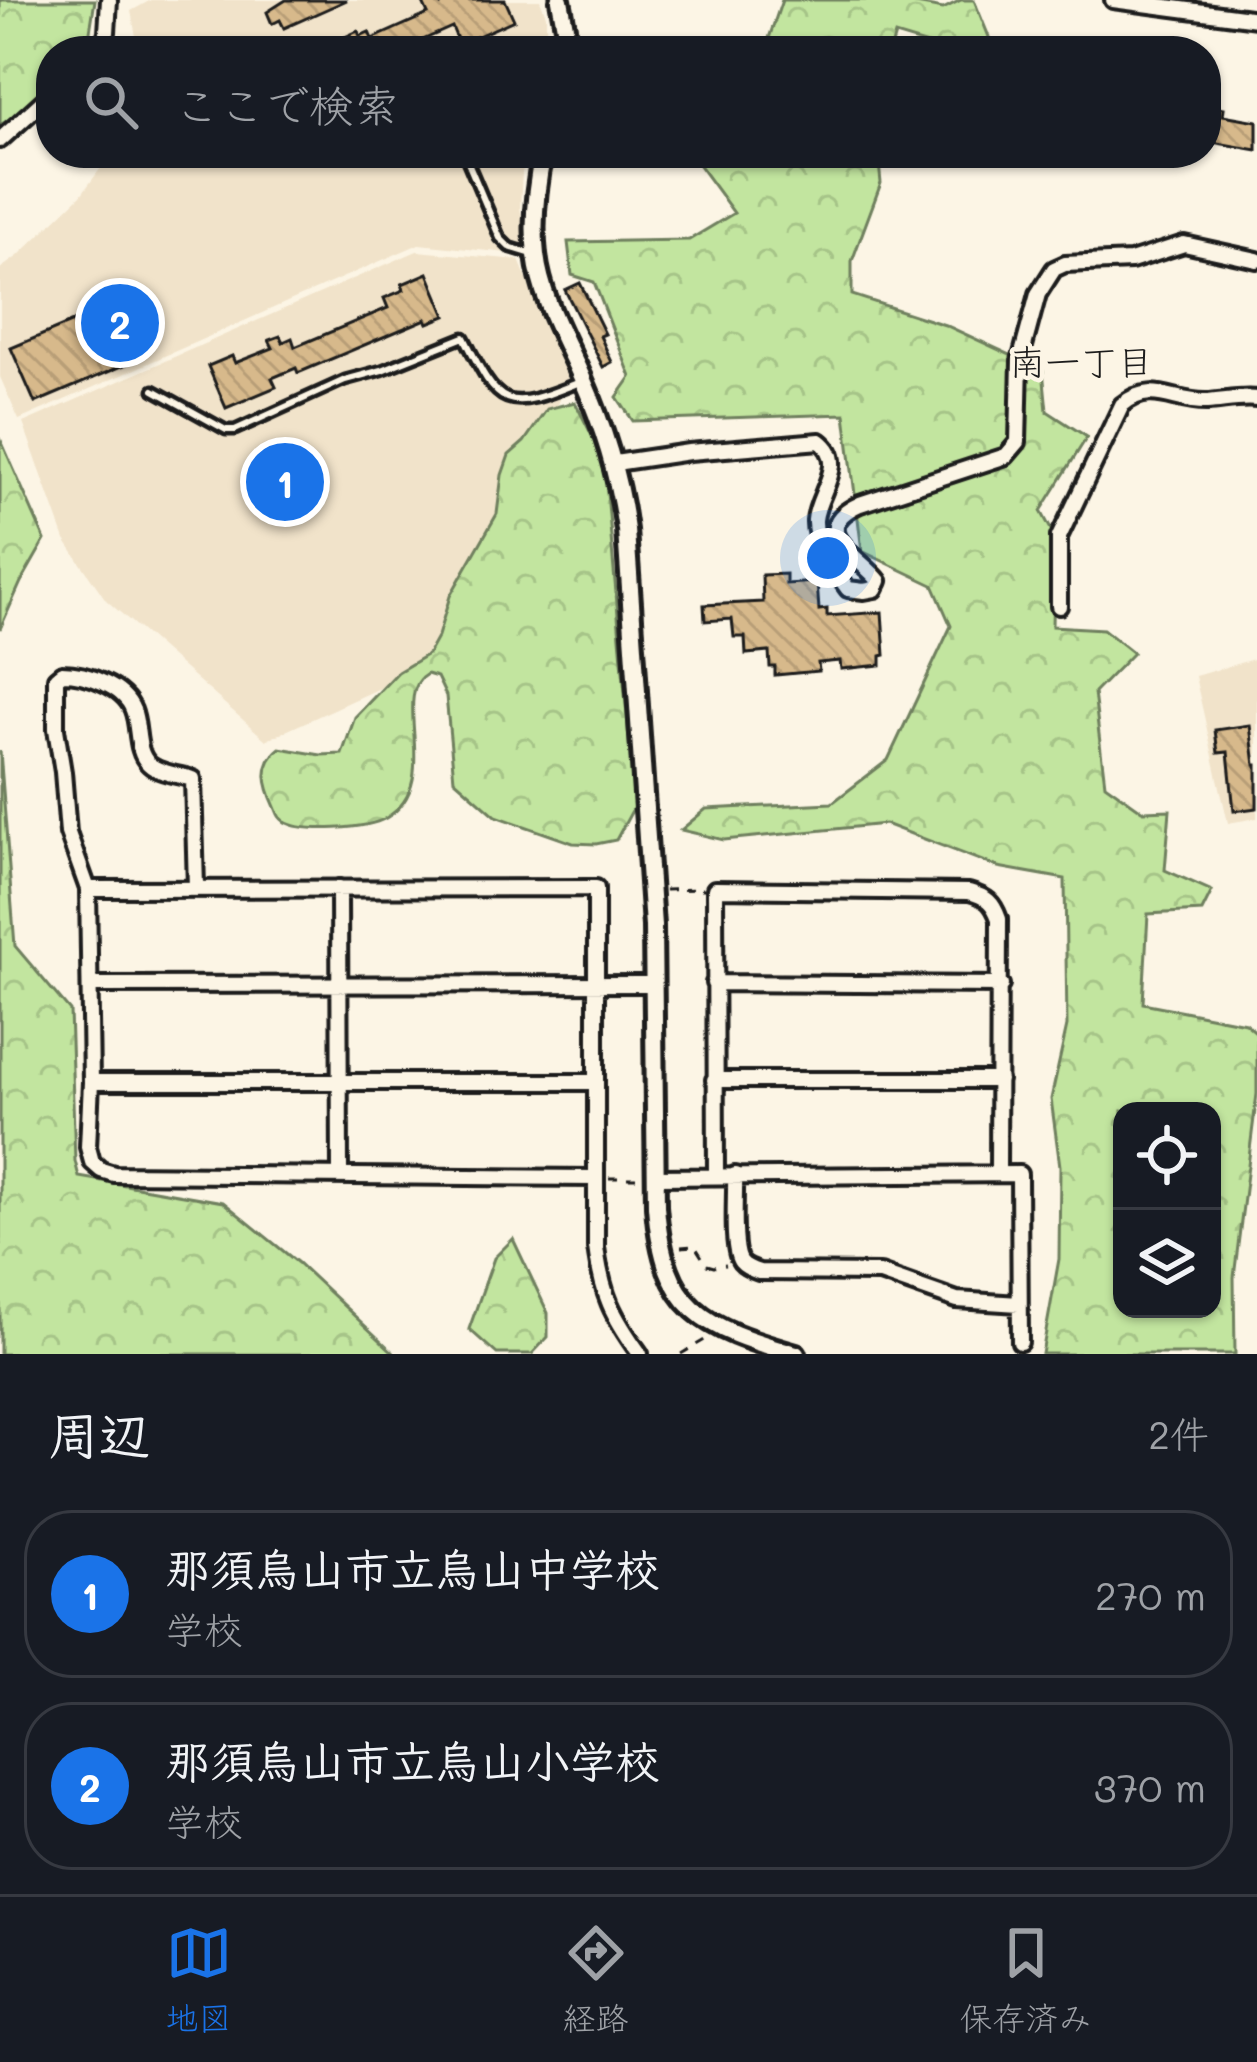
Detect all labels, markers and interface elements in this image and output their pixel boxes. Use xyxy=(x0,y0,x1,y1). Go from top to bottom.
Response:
search box xyxy=(36,36,1221,168)
icon: search xyxy=(78,69,144,135)
text: ここで検索 xyxy=(174,75,399,133)
pin: 2 xyxy=(81,278,159,368)
district label: 南一丁目 xyxy=(1009,337,1153,384)
pin: 1 xyxy=(246,437,324,527)
your location xyxy=(798,528,858,588)
map controls xyxy=(1113,1102,1221,1318)
button: locate xyxy=(1113,1102,1221,1210)
button: layers xyxy=(1113,1210,1221,1318)
text: 周辺 xyxy=(48,1400,150,1467)
text: 2件 xyxy=(1148,1408,1209,1459)
text: 那須烏山市立烏山中学校 xyxy=(165,1539,660,1597)
text: 1 xyxy=(81,1569,99,1620)
text: 270 m xyxy=(1095,1569,1206,1620)
text: 学校 xyxy=(165,1603,243,1654)
text: 那須烏山市立烏山小学校 xyxy=(165,1731,660,1789)
text: 2 xyxy=(79,1761,101,1812)
text: 370 m xyxy=(1094,1761,1206,1812)
text: 学校 xyxy=(165,1795,243,1846)
tab: 地図 xyxy=(166,1920,232,2040)
tab: 経路 xyxy=(563,1920,629,2040)
tab: 保存済み xyxy=(960,1920,1092,2040)

